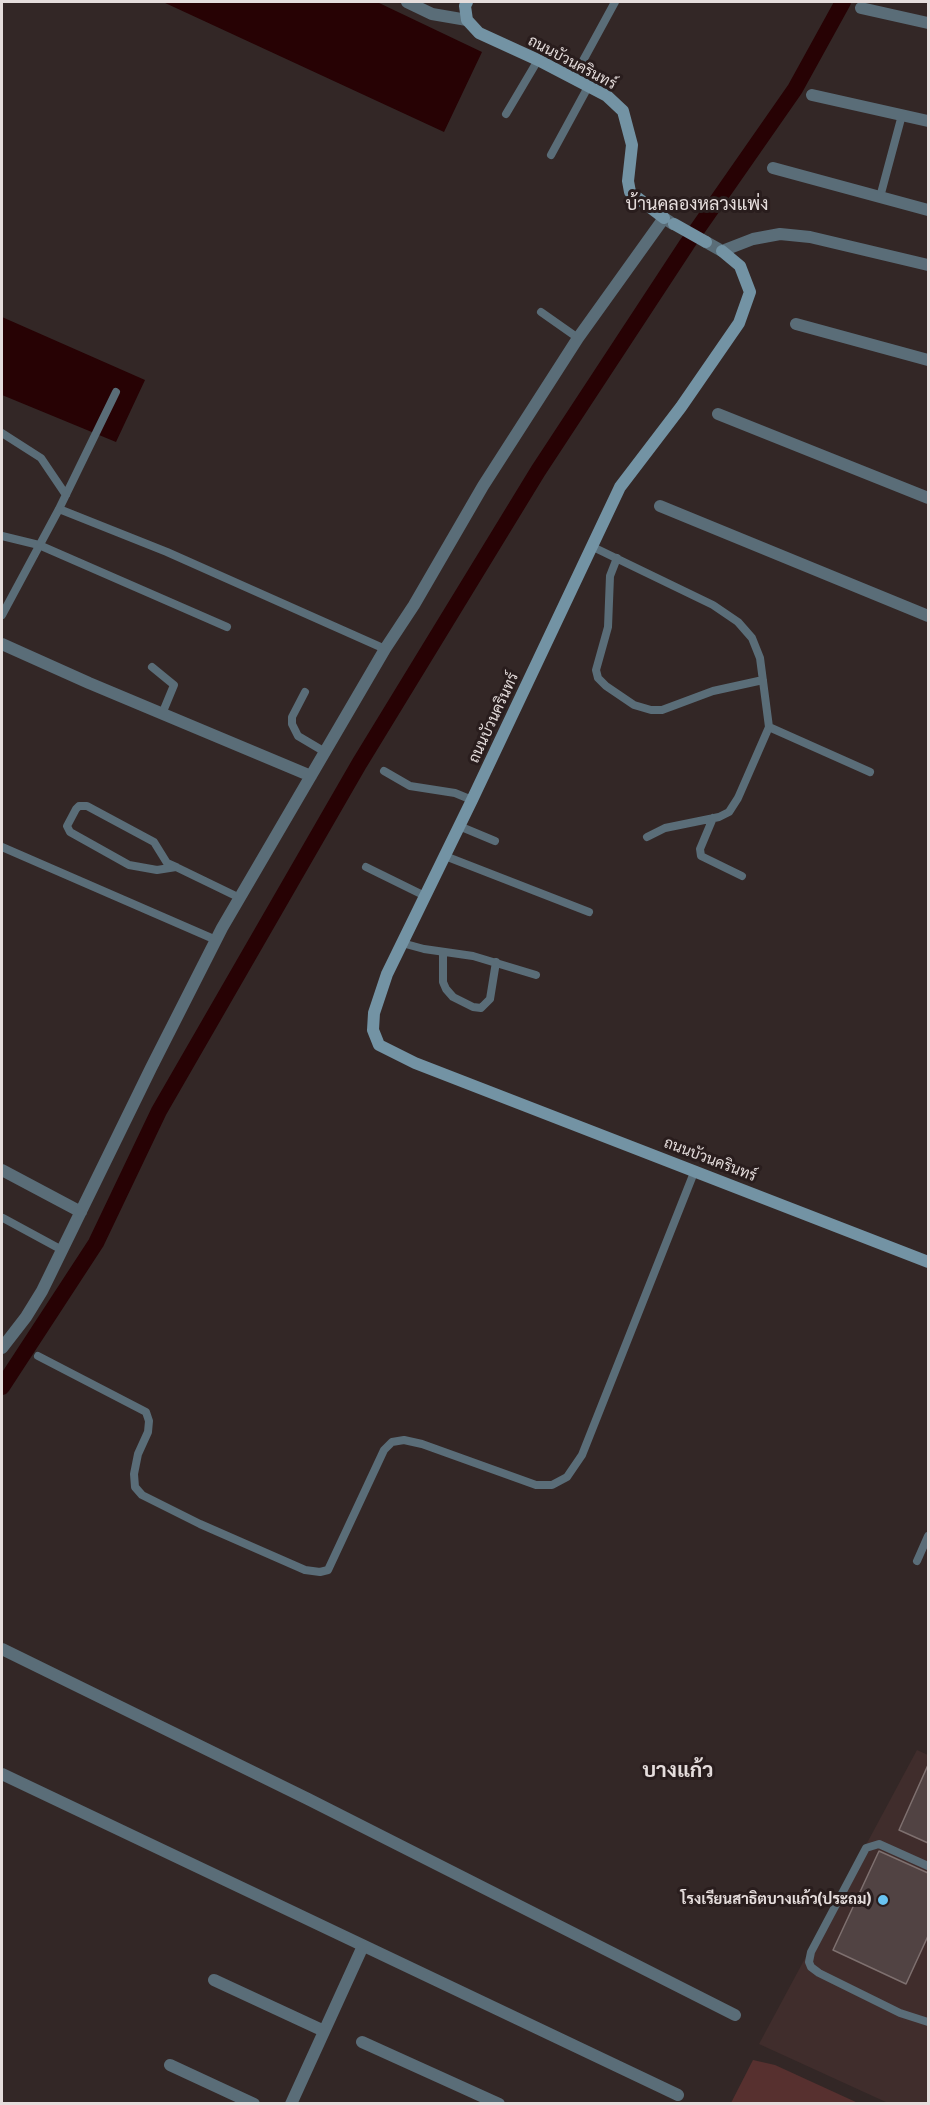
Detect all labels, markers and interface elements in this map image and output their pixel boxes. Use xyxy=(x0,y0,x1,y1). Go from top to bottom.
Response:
street label: ถนนบัวนครินทร์ xyxy=(525,32,619,94)
district label: บ้านคลองหลวงแพ่ง xyxy=(626,194,768,216)
street label: ถนนบัวนครินทร์ xyxy=(465,670,523,766)
street label: ถนนบัวนครินทร์ xyxy=(661,1134,759,1186)
district label: บางแก้ว xyxy=(642,1758,714,1784)
place label: โรงเรียนสาธิตบางแก้ว(ประถม) xyxy=(680,1891,871,1909)
marker: โรงเรียนสาธิตบางแก้ว(ประถม) xyxy=(876,1893,890,1907)

